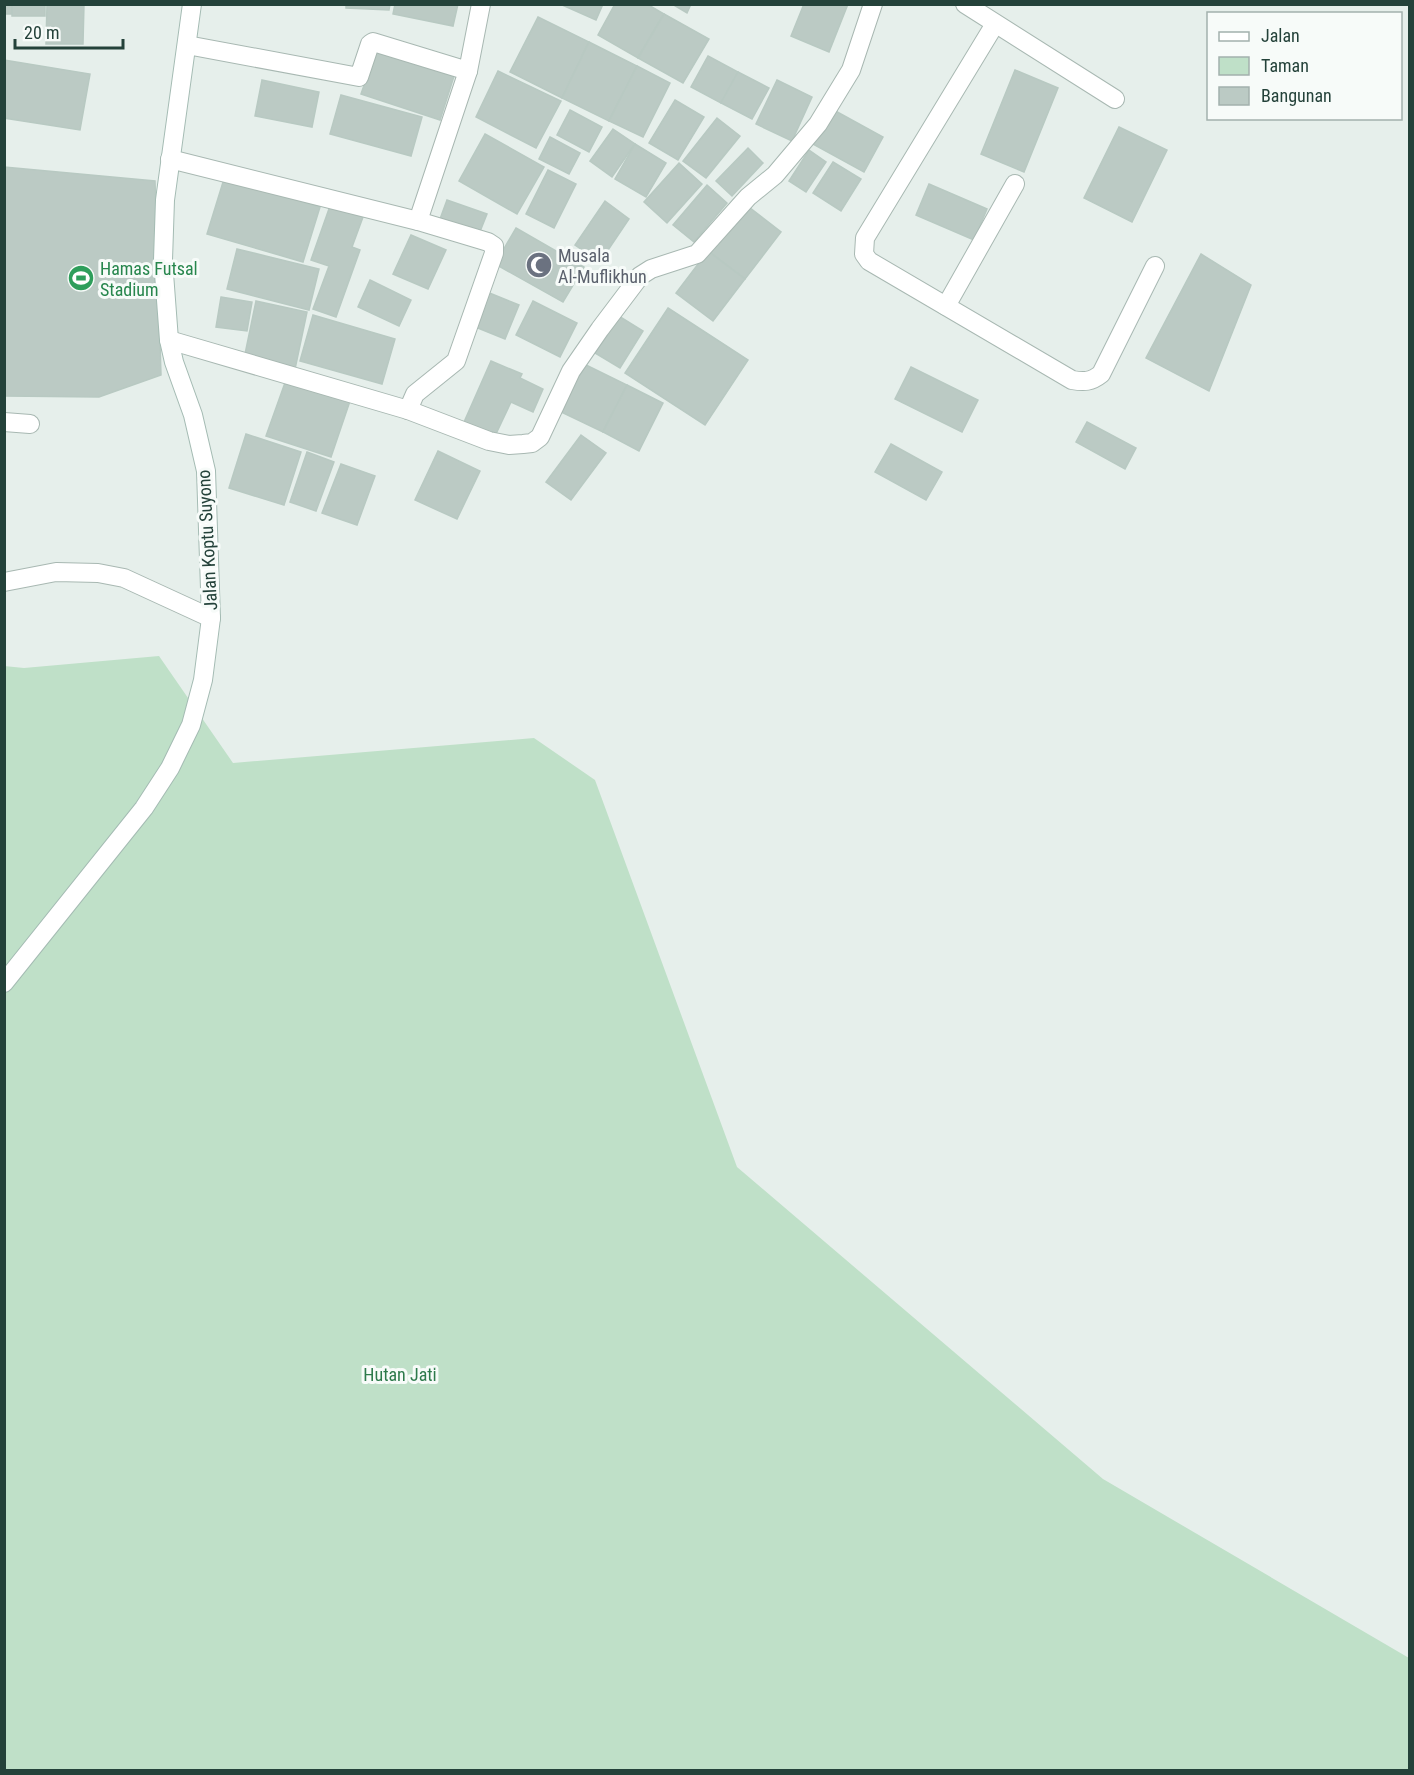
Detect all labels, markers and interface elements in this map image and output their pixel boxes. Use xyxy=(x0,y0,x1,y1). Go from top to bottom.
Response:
scale bar xyxy=(15,12,123,50)
legend xyxy=(1207,12,1402,120)
text: 20 m xyxy=(24,22,59,43)
text: Jalan xyxy=(1261,25,1300,46)
text: Taman xyxy=(1261,55,1309,76)
text: Bangunan xyxy=(1261,85,1332,106)
place label: Musala Al-Muflikhun xyxy=(558,245,647,287)
mosque icon: Musala Al-Muflikhun xyxy=(524,250,554,280)
place label: Hamas Futsal Stadium xyxy=(100,258,198,300)
sports icon: Hamas Futsal Stadium xyxy=(66,263,96,293)
street label: Jalan Koptu Suyono xyxy=(193,469,221,611)
park label: Hutan Jati xyxy=(363,1364,437,1385)

